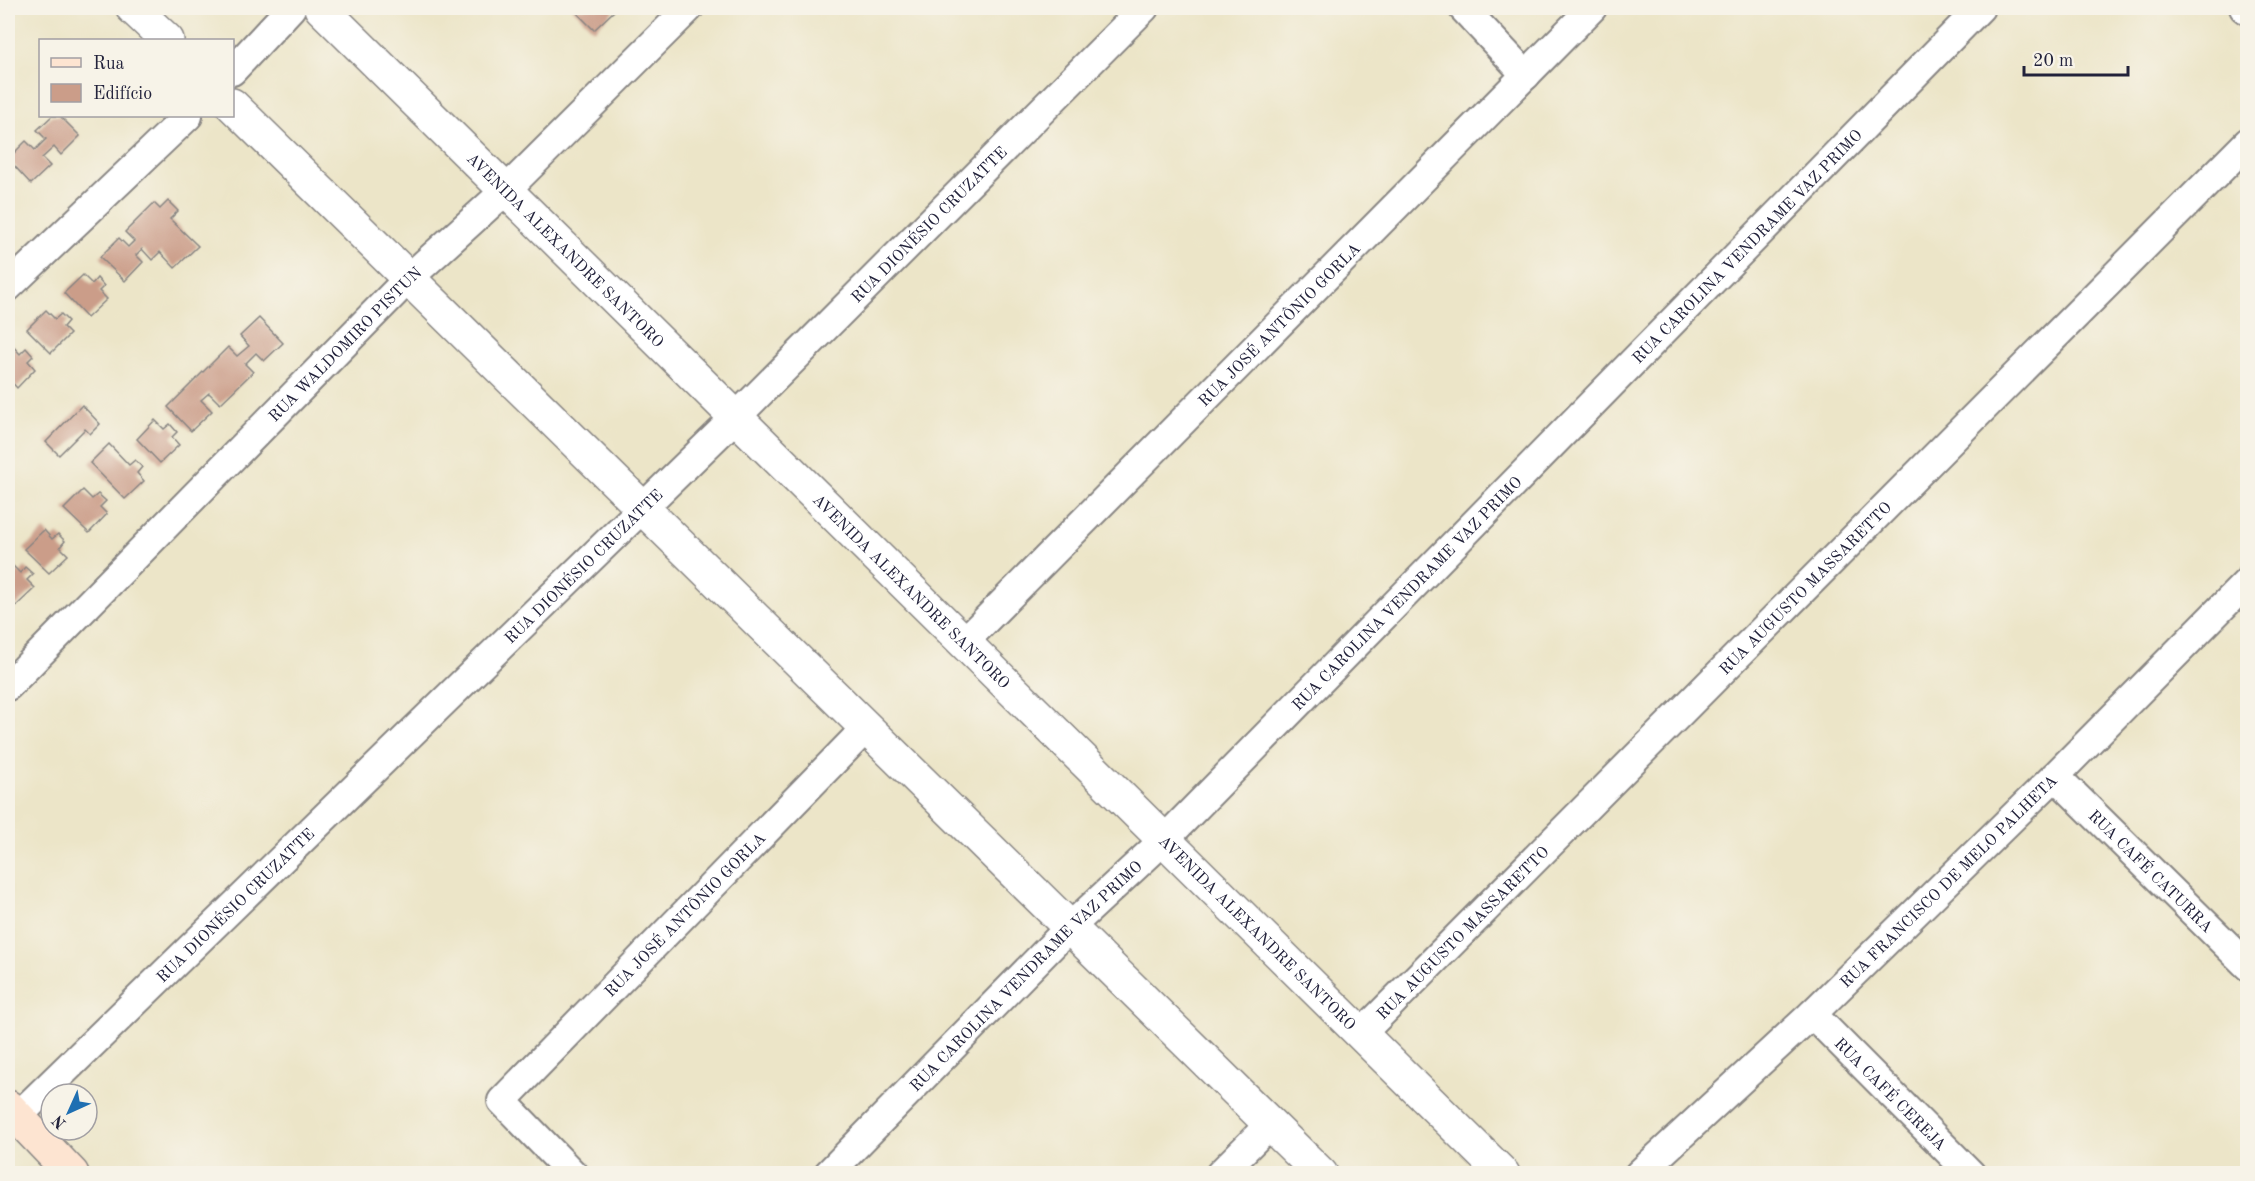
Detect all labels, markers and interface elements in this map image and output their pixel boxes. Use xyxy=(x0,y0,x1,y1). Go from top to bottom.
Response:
legend xyxy=(39,39,234,117)
scale bar xyxy=(2024,39,2128,77)
text: 20 m xyxy=(2033,52,2073,70)
text: Rua xyxy=(93,55,124,73)
text: Edifício xyxy=(93,85,152,103)
street label: RUA CAROLINA VENDRAME VAZ PRIMO xyxy=(1630,127,1866,367)
street label: RUA DIONÉSIO CRUZATTE xyxy=(849,144,1011,307)
street label: AVENIDA ALEXANDRE SANTORO xyxy=(463,151,666,351)
street label: RUA JOSÉ ANTÔNIO GORLA xyxy=(1196,241,1364,410)
street label: RUA WALDOMIRO PISTUN xyxy=(266,265,425,426)
street label: RUA CAROLINA VENDRAME VAZ PRIMO xyxy=(1290,474,1526,714)
street label: RUA DIONÉSIO CRUZATTE xyxy=(502,487,666,647)
street label: AVENIDA ALEXANDRE SANTORO xyxy=(809,492,1012,693)
street label: RUA AUGUSTO MASSARETTO xyxy=(1717,500,1895,679)
street label: RUA FRANCISCO DE MELO PALHETA xyxy=(1838,773,2061,992)
street label: RUA CAFÉ CATURRA xyxy=(2085,808,2215,936)
street label: RUA DIONÉSIO CRUZATTE xyxy=(154,826,318,986)
street label: RUA JOSÉ ANTÔNIO GORLA xyxy=(602,830,769,1001)
street label: AVENIDA ALEXANDRE SANTORO xyxy=(1155,833,1358,1034)
street label: RUA AUGUSTO MASSARETTO xyxy=(1374,844,1553,1023)
street label: RUA CAROLINA VENDRAME VAZ PRIMO xyxy=(908,858,1146,1095)
street label: RUA CAFÉ CEREJA xyxy=(1831,1036,1948,1154)
north arrow xyxy=(39,1082,99,1142)
text: N xyxy=(49,1111,70,1131)

